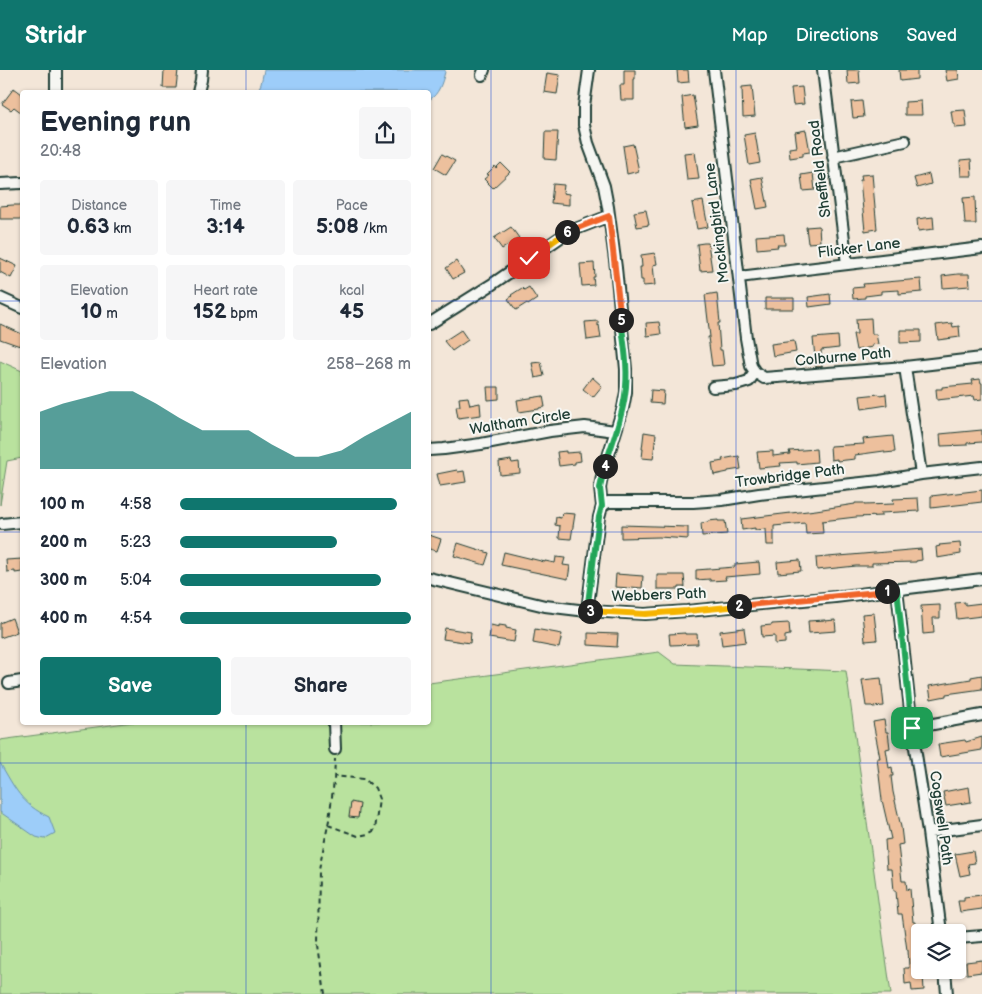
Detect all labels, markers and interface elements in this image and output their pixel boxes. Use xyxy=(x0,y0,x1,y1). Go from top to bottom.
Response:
text: Stridr xyxy=(25,21,87,50)
text: Map xyxy=(732,25,768,46)
text: Directions xyxy=(796,25,878,46)
text: Saved xyxy=(906,25,957,46)
text: Evening run xyxy=(40,106,191,139)
button: share xyxy=(359,107,411,159)
street label: Sheffield Road xyxy=(805,119,835,219)
text: 20:48 xyxy=(40,142,81,161)
street label: Mockingbird Lane xyxy=(700,162,734,284)
text: Distance xyxy=(71,197,127,214)
text: Time xyxy=(210,197,241,214)
text: Pace xyxy=(336,197,368,214)
text: 0.63 xyxy=(67,214,109,239)
text: 3:14 xyxy=(206,214,245,239)
text: 5:08 xyxy=(316,214,359,239)
text: km xyxy=(109,220,132,237)
text: /km xyxy=(359,220,388,237)
pin: 6 xyxy=(554,220,580,244)
text: 6 xyxy=(563,224,572,241)
street label: Flicker Lane xyxy=(817,233,902,263)
pin xyxy=(508,237,550,279)
icon: check xyxy=(515,244,543,272)
text: Elevation xyxy=(70,282,128,299)
text: Heart rate xyxy=(193,282,258,299)
text: kcal xyxy=(339,282,364,299)
text: 10 xyxy=(81,299,102,324)
text: 152 xyxy=(193,299,227,324)
text: 45 xyxy=(340,299,364,324)
text: m xyxy=(102,305,118,322)
text: bpm xyxy=(227,305,258,322)
pin: 5 xyxy=(608,308,634,332)
text: 5 xyxy=(617,312,626,329)
street label: Colburne Path xyxy=(794,343,892,371)
text: Elevation xyxy=(40,355,107,374)
text: 258–268 m xyxy=(326,355,411,374)
street label: Waltham Circle xyxy=(468,405,572,439)
pin: 4 xyxy=(592,454,618,478)
text: 4 xyxy=(601,458,610,475)
street label: Trowbridge Path xyxy=(734,460,846,492)
text: 100 m xyxy=(40,495,85,514)
text: 4:58 xyxy=(120,495,152,514)
text: 200 m xyxy=(40,533,87,552)
text: 5:23 xyxy=(120,533,151,552)
text: 300 m xyxy=(40,571,87,590)
text: 5:04 xyxy=(120,571,152,590)
pin: 1 xyxy=(874,578,900,604)
text: 1 xyxy=(885,583,890,600)
street label: Webbers Path xyxy=(611,584,707,606)
pin: 2 xyxy=(726,594,752,618)
pin: 3 xyxy=(578,598,602,624)
text: 2 xyxy=(735,598,744,615)
text: 3 xyxy=(586,603,595,620)
text: 400 m xyxy=(40,609,87,628)
text: 4:54 xyxy=(120,609,152,628)
button: Save xyxy=(40,657,221,715)
button: Share xyxy=(231,657,411,715)
pin xyxy=(891,707,933,749)
icon: arrive xyxy=(898,714,926,742)
street label: Cogswell Path xyxy=(925,770,957,866)
map controls xyxy=(911,924,966,979)
button: layers xyxy=(911,924,966,979)

